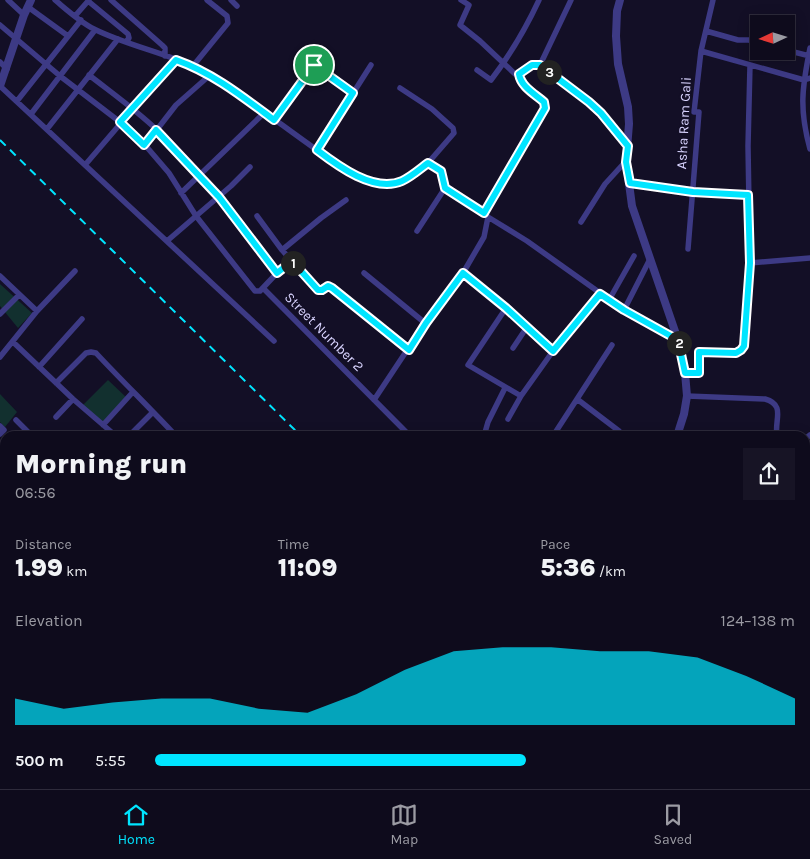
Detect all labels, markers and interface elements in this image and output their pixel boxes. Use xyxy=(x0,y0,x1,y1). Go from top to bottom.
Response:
north arrow xyxy=(750,15,795,60)
map controls xyxy=(750,15,795,60)
pin xyxy=(293,44,335,86)
icon: arrive xyxy=(300,51,328,79)
pin: 3 xyxy=(536,60,562,84)
text: 3 xyxy=(545,64,554,81)
street label: Asha Ram Gali xyxy=(673,76,695,170)
pin: 1 xyxy=(280,250,306,276)
text: 1 xyxy=(291,255,296,272)
street label: Street Number 2 xyxy=(281,289,367,375)
pin: 2 xyxy=(666,330,692,356)
text: 2 xyxy=(675,335,684,352)
text: Morning run xyxy=(15,447,187,480)
button: share xyxy=(743,448,795,500)
text: 06:56 xyxy=(15,483,56,502)
text: Distance xyxy=(15,536,72,553)
text: Time xyxy=(278,536,309,553)
text: Pace xyxy=(540,536,570,553)
text: 1.99 xyxy=(15,553,63,582)
text: 11:09 xyxy=(278,553,338,582)
text: 5:36 xyxy=(540,553,596,582)
text: km xyxy=(63,563,87,580)
text: /km xyxy=(596,563,626,580)
text: Elevation xyxy=(15,611,83,630)
text: 124–138 m xyxy=(721,611,795,630)
text: 500 m xyxy=(15,751,64,770)
text: 5:55 xyxy=(95,751,126,770)
tab: Home xyxy=(118,801,155,848)
tab: Map xyxy=(390,801,418,848)
tab: Saved xyxy=(654,801,692,848)

